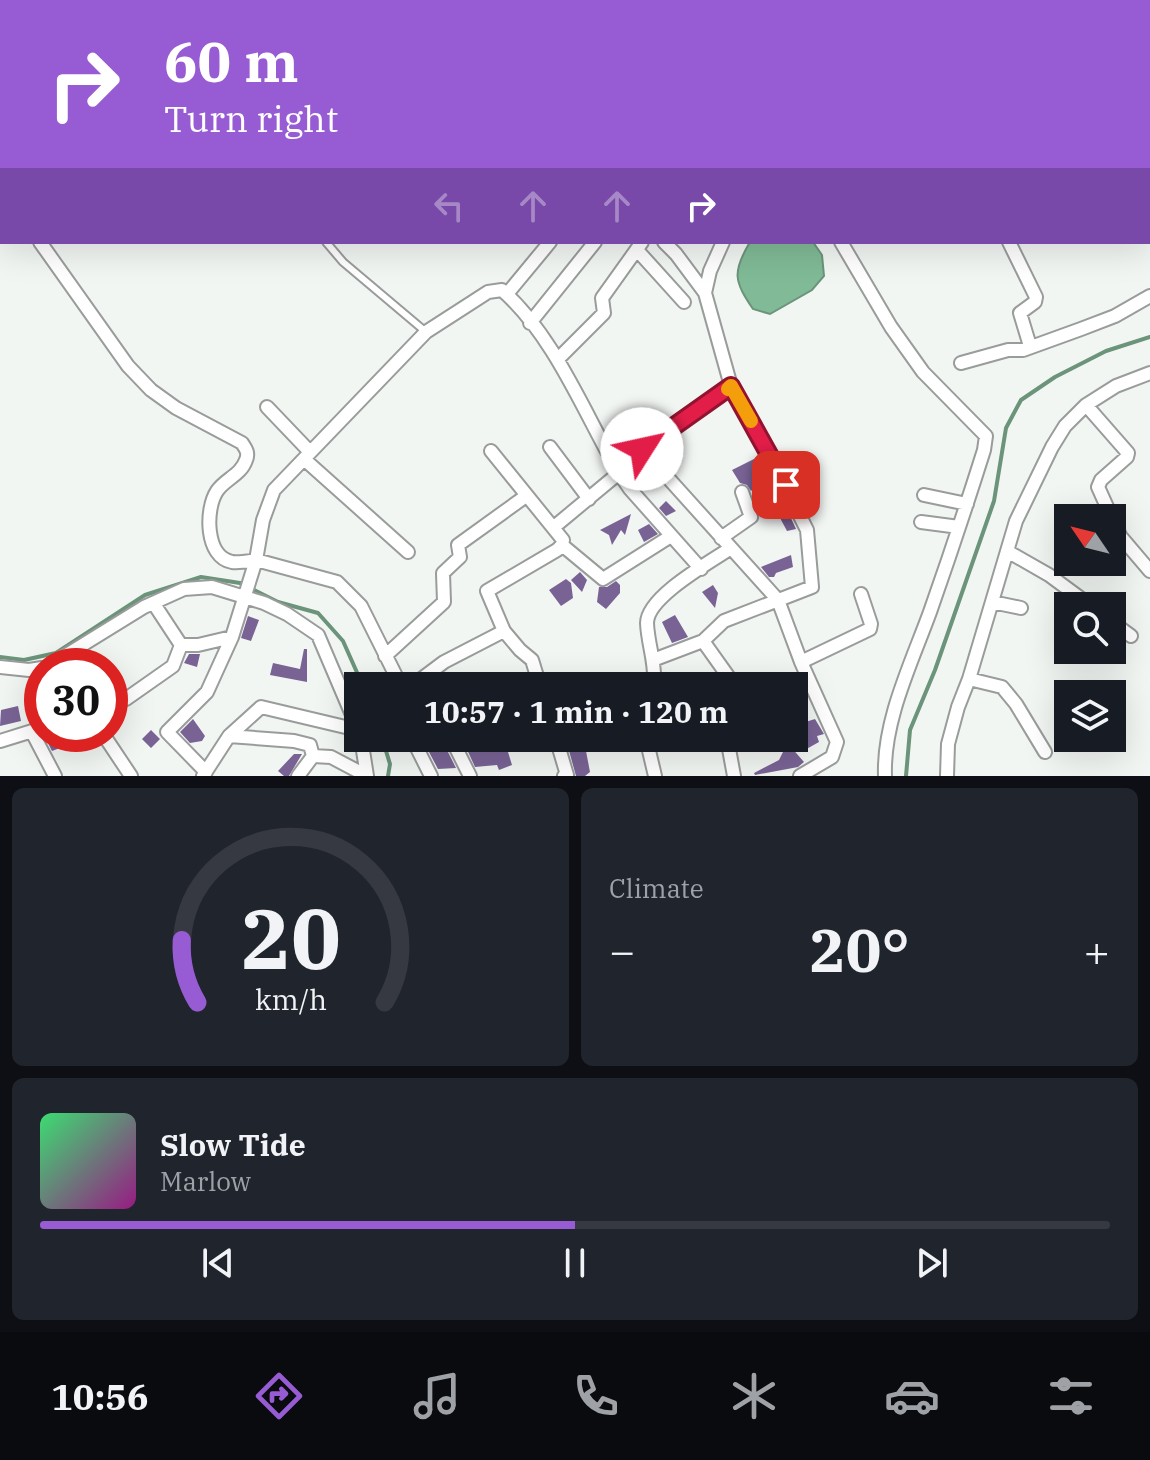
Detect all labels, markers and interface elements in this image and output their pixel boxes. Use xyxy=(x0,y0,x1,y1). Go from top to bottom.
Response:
text: 60 m xyxy=(164,25,299,97)
icon: right xyxy=(32,32,136,136)
text: Turn right xyxy=(164,95,338,142)
icon: left xyxy=(427,184,471,228)
icon: ahead xyxy=(511,184,555,228)
icon: ahead xyxy=(595,184,639,228)
icon: right xyxy=(679,184,723,228)
position arrow xyxy=(600,407,684,491)
pin xyxy=(752,451,820,519)
icon: arrive xyxy=(764,463,808,507)
north arrow xyxy=(1054,504,1126,576)
map controls xyxy=(1054,504,1126,752)
button: search xyxy=(1054,592,1126,664)
speed limit sign: 30 xyxy=(24,648,128,752)
button: layers xyxy=(1054,680,1126,752)
text: 10:57 · 1 min · 120 m xyxy=(424,692,728,731)
text: Climate xyxy=(609,871,704,905)
text: 20 xyxy=(241,884,340,992)
text: 20° xyxy=(809,910,910,989)
text: − xyxy=(609,922,635,979)
text: + xyxy=(1084,922,1110,979)
text: km/h xyxy=(254,981,327,1018)
text: Slow Tide xyxy=(160,1125,306,1164)
text: Marlow xyxy=(160,1164,251,1198)
icon: previous xyxy=(196,1241,240,1285)
icon: pause xyxy=(553,1241,597,1285)
icon: next xyxy=(910,1241,954,1285)
icon: directions xyxy=(251,1368,307,1424)
icon: music xyxy=(409,1368,465,1424)
icon: phone xyxy=(568,1368,624,1424)
icon: climate xyxy=(726,1368,782,1424)
icon: car xyxy=(884,1368,940,1424)
icon: filters xyxy=(1043,1368,1099,1424)
text: 10:56 xyxy=(51,1373,149,1420)

